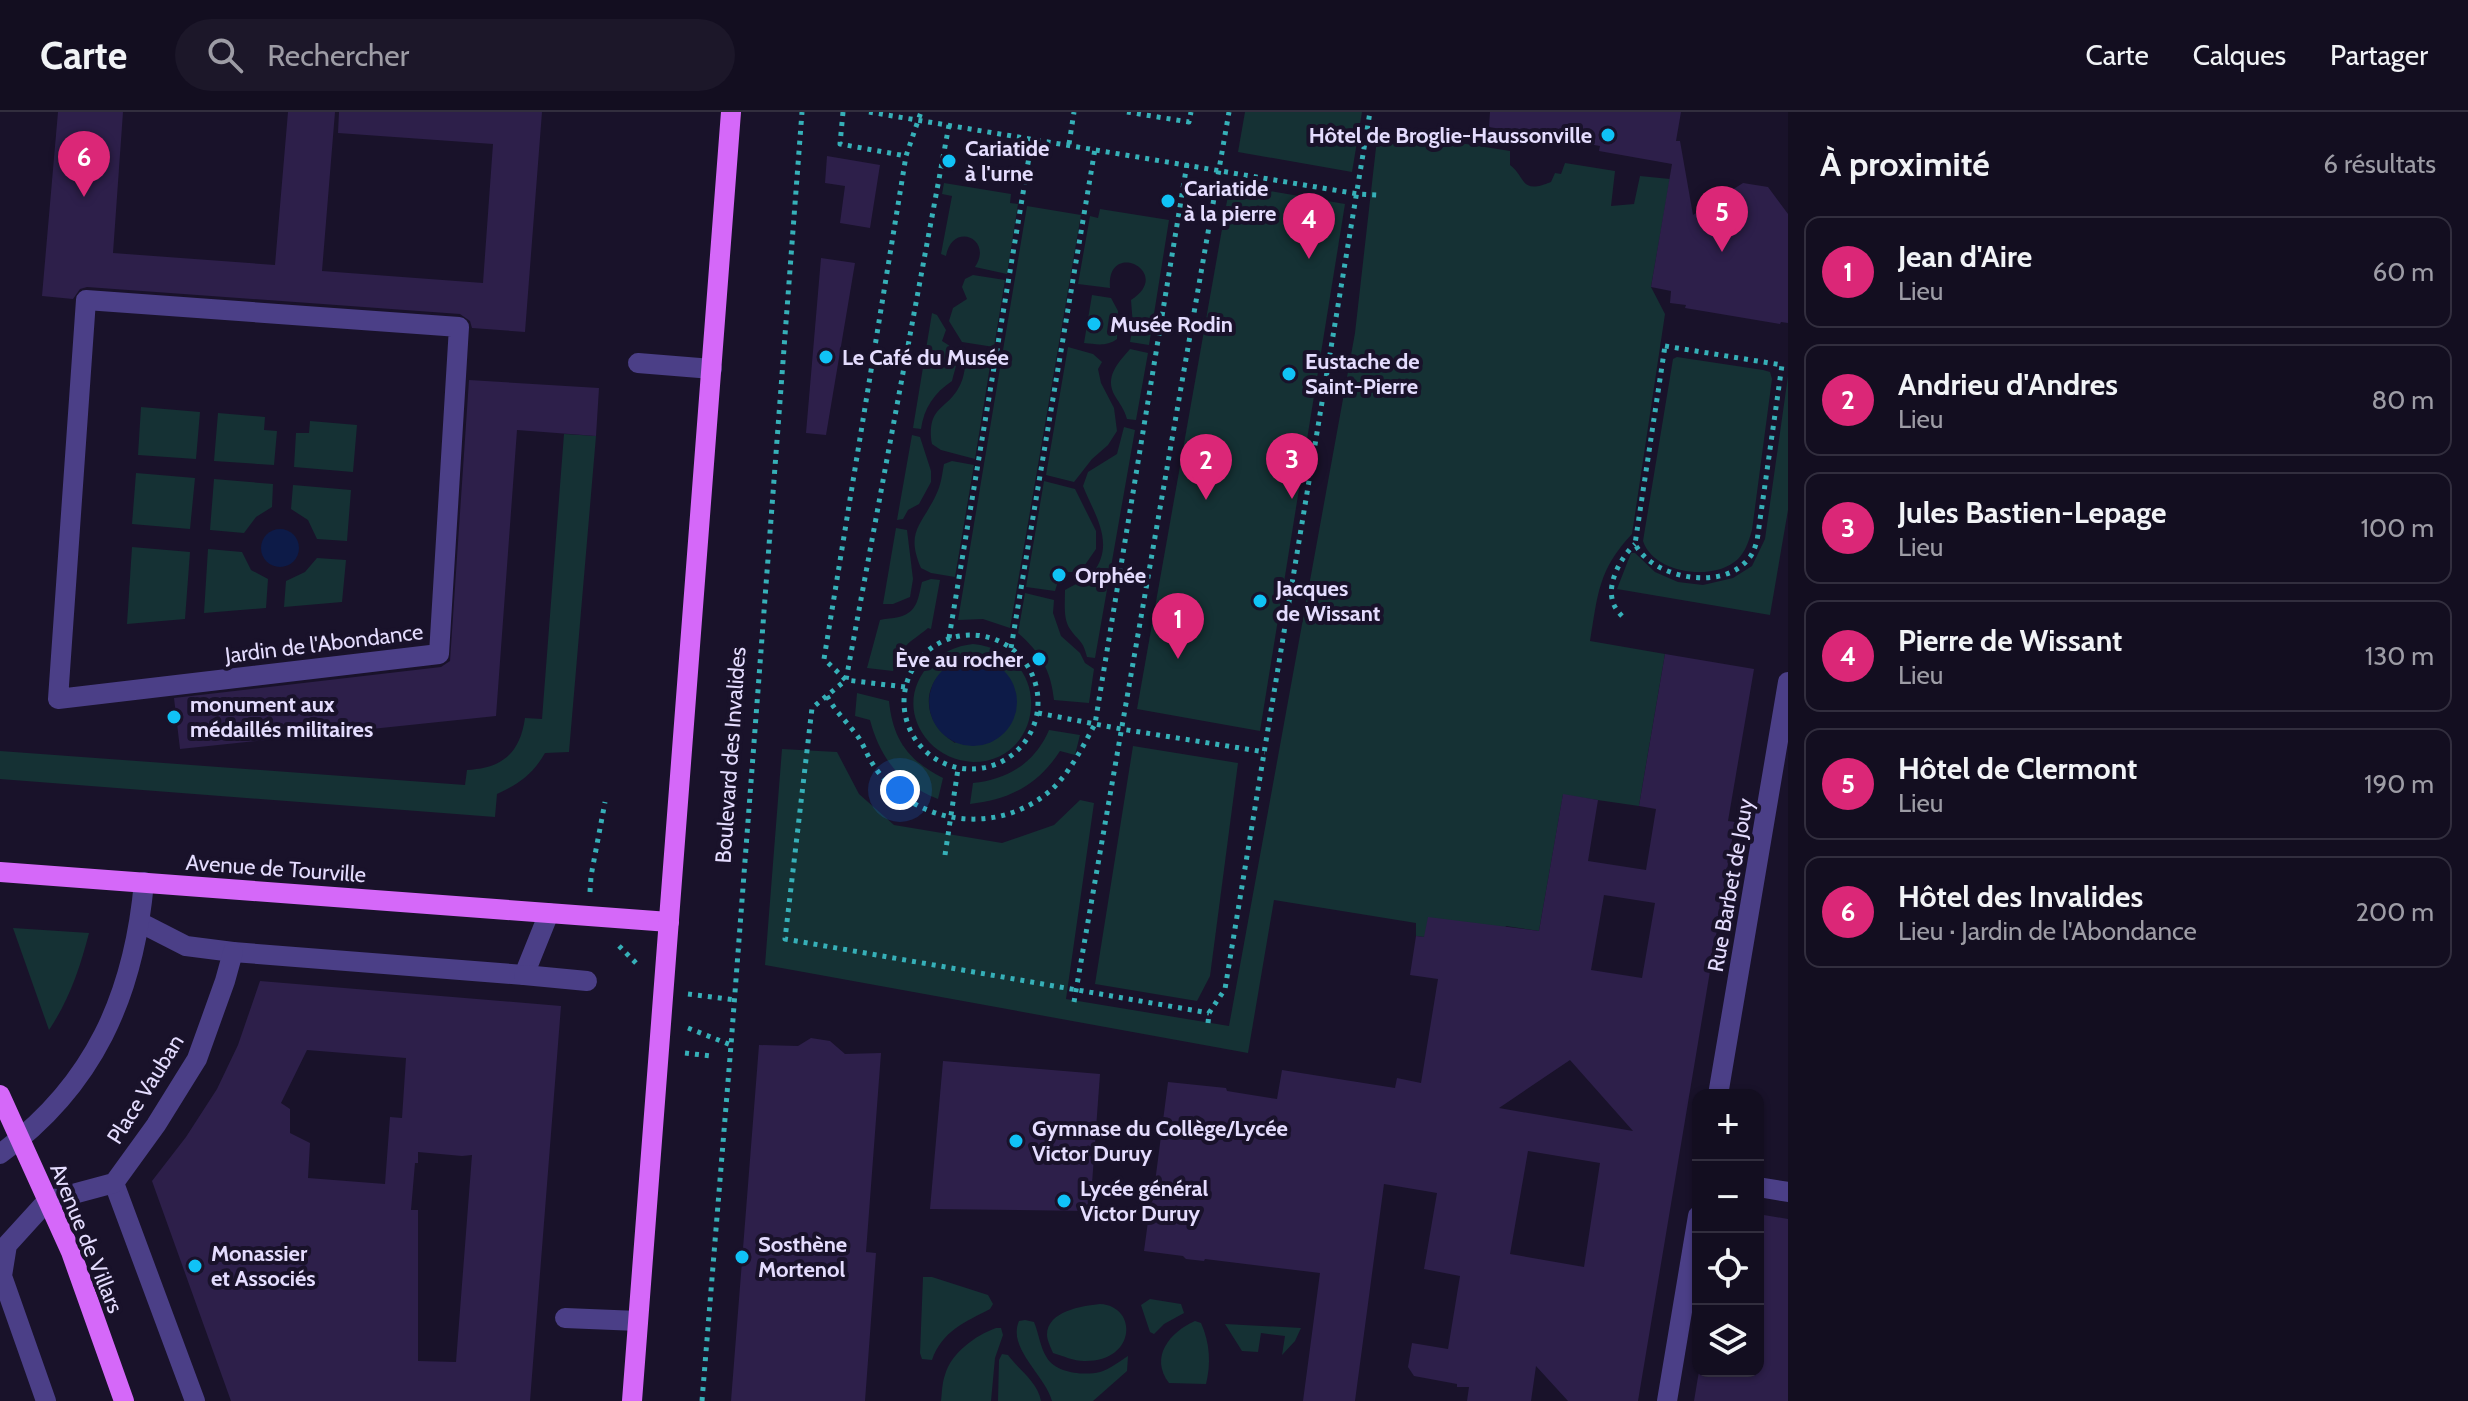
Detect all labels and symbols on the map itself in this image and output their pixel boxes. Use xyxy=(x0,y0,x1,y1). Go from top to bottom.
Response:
place label: Hôtel de Broglie-Haussonville xyxy=(1309,122,1592,149)
marker: Hôtel de Broglie-Haussonville xyxy=(1599,126,1617,144)
pin: 6 xyxy=(58,131,110,197)
place label: Cariatide à l'urne xyxy=(965,135,1049,187)
marker: Cariatide à l'urne xyxy=(940,152,958,170)
place label: Cariatide à la pierre xyxy=(1184,175,1276,227)
pin: 5 xyxy=(1696,186,1748,252)
marker: Cariatide à la pierre xyxy=(1159,192,1177,210)
pin: 4 xyxy=(1283,193,1335,259)
place label: Musée Rodin xyxy=(1110,311,1233,338)
marker: Musée Rodin xyxy=(1085,315,1103,333)
place label: Le Café du Musée xyxy=(842,344,1009,371)
marker: Le Café du Musée xyxy=(817,348,835,366)
place label: Eustache de Saint-Pierre xyxy=(1305,348,1420,400)
marker: Eustache de Saint-Pierre xyxy=(1280,365,1298,383)
pin: 3 xyxy=(1266,433,1318,499)
pin: 2 xyxy=(1180,434,1232,500)
place label: Orphée xyxy=(1075,562,1146,589)
marker: Orphée xyxy=(1050,566,1068,584)
place label: Jacques de Wissant xyxy=(1275,575,1381,627)
marker: Jacques de Wissant xyxy=(1251,592,1269,610)
pin: 1 xyxy=(1152,593,1204,659)
street label: Jardin de l'Abondance xyxy=(223,618,425,669)
street label: Boulevard des Invalides xyxy=(709,646,752,864)
place label: Ève au rocher xyxy=(895,646,1024,673)
marker: Ève au rocher xyxy=(1030,650,1048,668)
place label: monument aux médaillés militaires xyxy=(190,691,373,743)
marker: monument aux médaillés militaires xyxy=(165,708,183,726)
your location xyxy=(880,770,920,810)
street label: Rue Barbet de Jouy xyxy=(1702,796,1759,974)
street label: Avenue de Tourville xyxy=(185,849,367,888)
street label: Place Vauban xyxy=(101,1030,190,1149)
place label: Gymnase du Collège/Lycée Victor Duruy xyxy=(1032,1115,1288,1167)
marker: Gymnase du Collège/Lycée Victor Duruy xyxy=(1007,1132,1025,1150)
street label: Avenue de Villars xyxy=(44,1159,129,1317)
place label: Lycée général Victor Duruy xyxy=(1080,1175,1208,1227)
marker: Lycée général Victor Duruy xyxy=(1055,1192,1073,1210)
place label: Sosthène Mortenol xyxy=(758,1231,847,1283)
place label: Monassier et Associés xyxy=(211,1240,316,1292)
marker: Sosthène Mortenol xyxy=(733,1248,751,1266)
marker: Monassier et Associés xyxy=(186,1257,204,1275)

